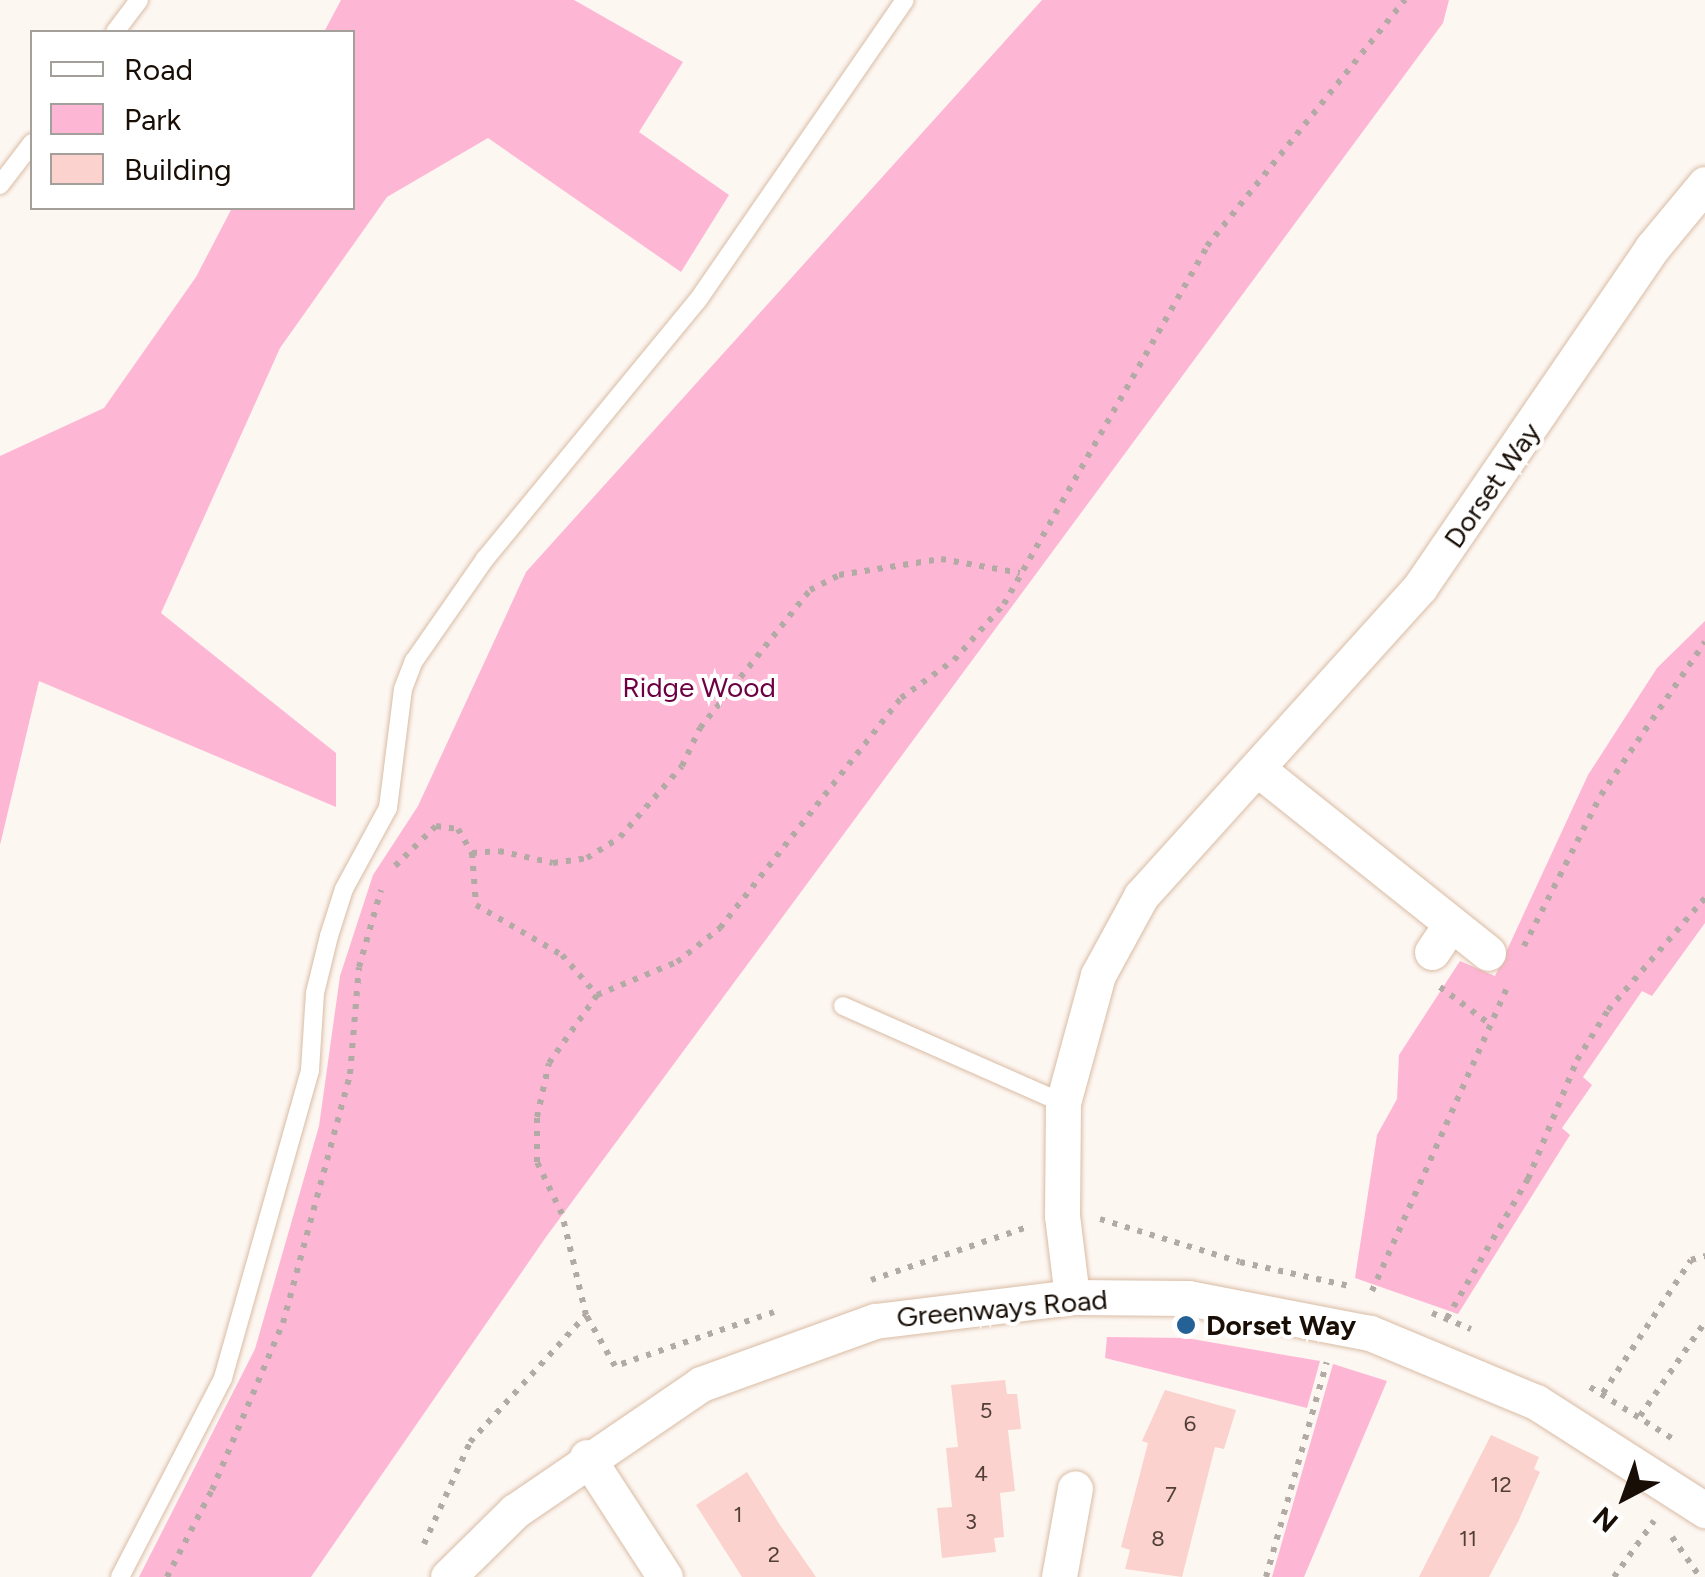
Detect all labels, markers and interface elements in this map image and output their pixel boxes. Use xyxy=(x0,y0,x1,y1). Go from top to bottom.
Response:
legend xyxy=(30,30,355,210)
text: Road xyxy=(124,51,193,88)
text: Park xyxy=(124,101,181,138)
text: Building xyxy=(124,151,232,188)
street label: Dorset Way xyxy=(1437,416,1547,554)
park label: Ridge Wood xyxy=(622,670,776,704)
street label: Greenways Road xyxy=(895,1282,1109,1334)
place label: Dorset Way xyxy=(1206,1308,1356,1342)
marker: Dorset Way xyxy=(1175,1314,1197,1336)
house number: 5 xyxy=(980,1398,992,1424)
house number: 6 xyxy=(1184,1411,1196,1437)
north arrow xyxy=(1575,1447,1675,1547)
house number: 4 xyxy=(974,1461,988,1487)
house number: 12 xyxy=(1490,1472,1512,1498)
house number: 7 xyxy=(1165,1482,1177,1508)
text: N xyxy=(1586,1500,1625,1540)
house number: 1 xyxy=(733,1502,743,1528)
house number: 3 xyxy=(965,1509,977,1535)
house number: 8 xyxy=(1151,1526,1165,1552)
house number: 11 xyxy=(1459,1526,1477,1552)
house number: 2 xyxy=(768,1542,780,1568)

